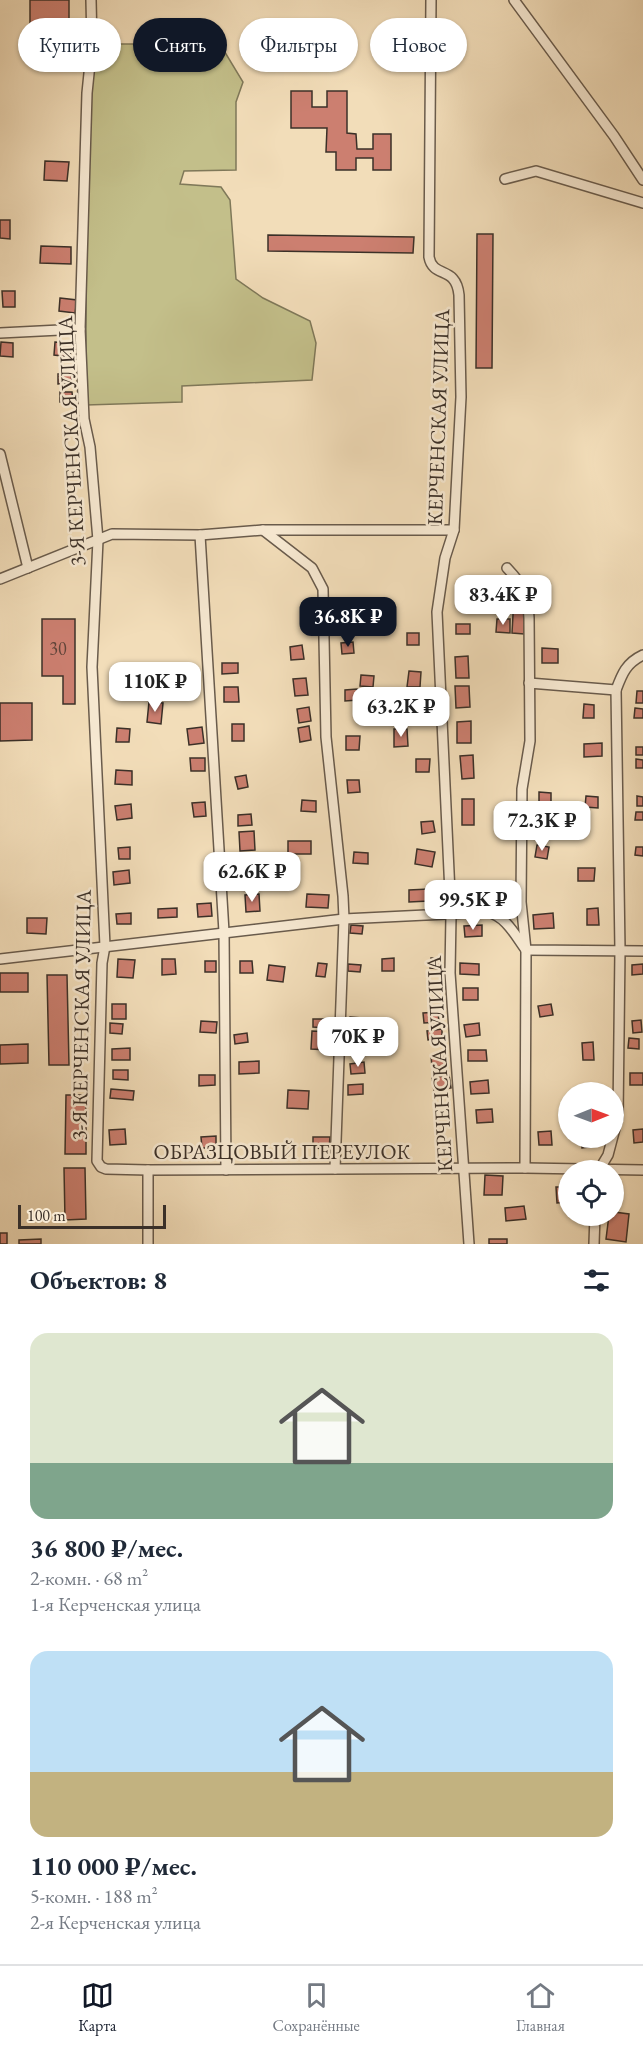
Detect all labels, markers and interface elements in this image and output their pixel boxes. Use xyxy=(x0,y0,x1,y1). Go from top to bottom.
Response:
chip: Купить xyxy=(18,18,121,72)
chip: Снять xyxy=(133,18,227,72)
chip: Фильтры xyxy=(239,18,358,72)
chip: Новое xyxy=(370,18,467,72)
street label: КЕРЧЕНСКАЯ УЛИЦА xyxy=(421,308,455,526)
street label: 3-Я КЕРЧЕНСКАЯ УЛИЦА xyxy=(51,315,91,567)
pin: 83.4K ₽ xyxy=(448,575,558,626)
text: 83.4K ₽ xyxy=(469,581,537,607)
pin: 36.8K ₽ xyxy=(293,597,403,648)
text: 36.8K ₽ xyxy=(314,603,382,629)
house number: 30 xyxy=(49,637,67,660)
pin: 110K ₽ xyxy=(106,662,204,713)
text: 110K ₽ xyxy=(123,668,187,694)
pin: 63.2K ₽ xyxy=(346,687,456,738)
text: 63.2K ₽ xyxy=(367,693,435,719)
pin: 72.3K ₽ xyxy=(487,801,597,852)
text: 72.3K ₽ xyxy=(508,807,576,833)
pin: 62.6K ₽ xyxy=(197,852,307,903)
text: 62.6K ₽ xyxy=(218,858,286,884)
pin: 99.5K ₽ xyxy=(418,880,528,931)
text: 99.5K ₽ xyxy=(439,886,507,912)
street label: 3-Я КЕРЧЕНСКАЯ УЛИЦА xyxy=(65,889,97,1141)
street label: КЕРЧЕНСКАЯ УЛИЦА xyxy=(420,955,458,1173)
pin: 70K ₽ xyxy=(316,1017,400,1068)
text: 70K ₽ xyxy=(331,1023,385,1049)
north arrow xyxy=(558,1082,624,1148)
map controls xyxy=(558,1082,624,1226)
street label: ОБРАЗЦОВЫЙ ПЕРЕУЛОК xyxy=(154,1138,411,1165)
button: locate xyxy=(558,1160,624,1226)
scale bar xyxy=(18,1202,166,1230)
text: 100 m xyxy=(27,1205,66,1226)
text: Объектов: 8 xyxy=(30,1263,167,1297)
icon: filters xyxy=(580,1264,613,1297)
icon: home xyxy=(268,1372,376,1480)
text: 36 800 ₽/мес. xyxy=(30,1531,183,1565)
text: 2-комн. · 68 m² xyxy=(30,1565,148,1591)
text: 1-я Керченская улица xyxy=(30,1591,201,1617)
icon: home xyxy=(268,1690,376,1798)
text: 110 000 ₽/мес. xyxy=(30,1849,197,1883)
text: 5-комн. · 188 m² xyxy=(30,1883,158,1909)
text: 2-я Керченская улица xyxy=(30,1909,201,1935)
tab: Карта xyxy=(78,1979,116,2036)
tab: Сохранённые xyxy=(273,1979,360,2036)
tab: Главная xyxy=(516,1979,565,2036)

